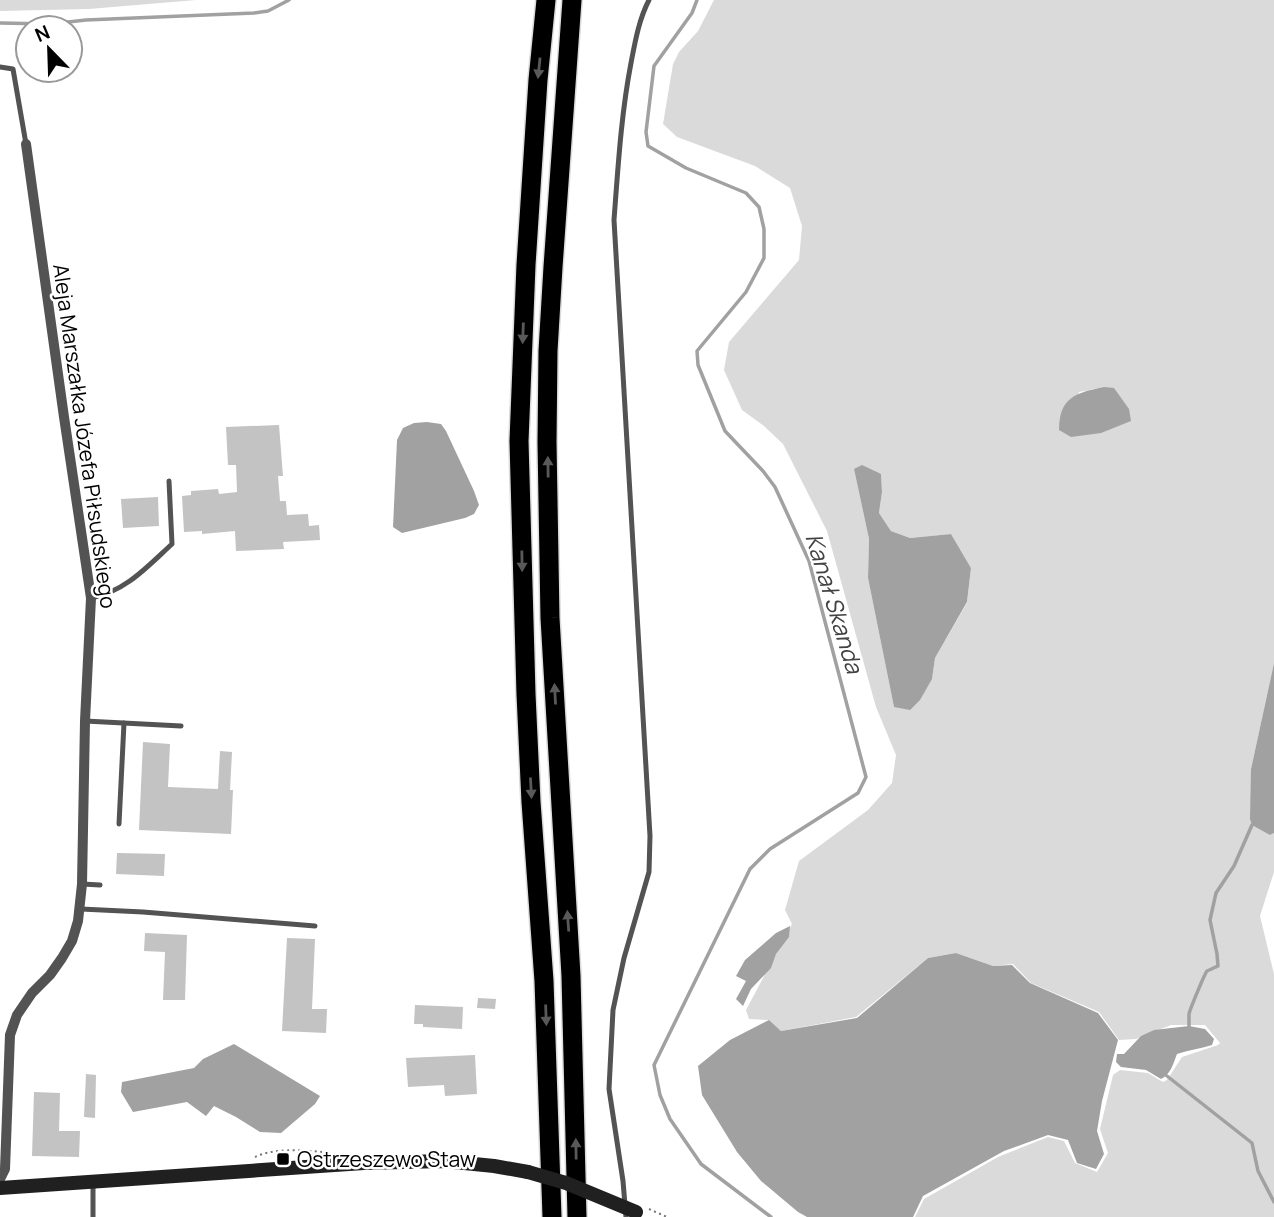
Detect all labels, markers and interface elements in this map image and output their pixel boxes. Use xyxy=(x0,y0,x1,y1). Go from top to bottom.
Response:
north arrow xyxy=(14,14,84,84)
text: N xyxy=(31,19,54,48)
one-way arrow xyxy=(533,57,544,79)
street label: Aleja Marszałka Józefa Piłsudskiego xyxy=(47,262,123,610)
one-way arrow xyxy=(518,323,529,345)
one-way arrow xyxy=(542,456,554,478)
water label: Kanał Skanda xyxy=(799,529,872,678)
one-way arrow xyxy=(516,550,527,572)
one-way arrow xyxy=(549,683,560,705)
one-way arrow xyxy=(525,777,536,799)
one-way arrow xyxy=(562,910,573,932)
one-way arrow xyxy=(540,1004,551,1026)
one-way arrow xyxy=(570,1138,581,1160)
place label: Ostrzeszewo Staw xyxy=(297,1145,476,1173)
marker: Ostrzeszewo Staw xyxy=(275,1151,291,1167)

